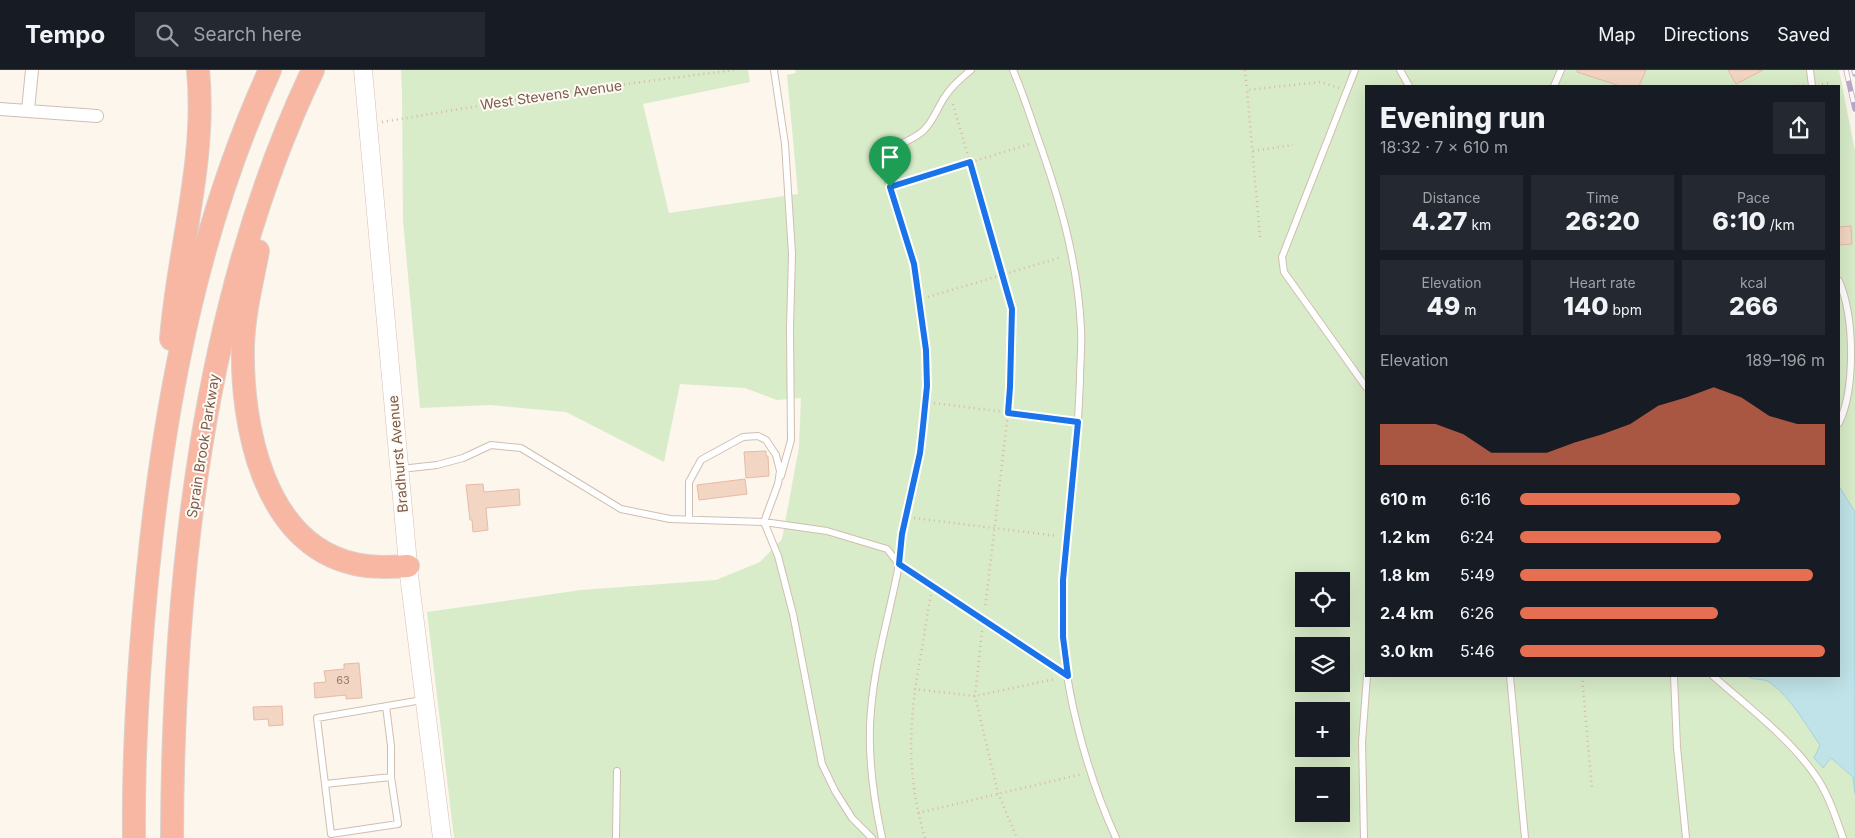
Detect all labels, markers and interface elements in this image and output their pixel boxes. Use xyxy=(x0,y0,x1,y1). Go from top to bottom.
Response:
search box xyxy=(135,12,485,57)
text: Tempo xyxy=(25,20,105,49)
icon: search xyxy=(153,21,181,49)
text: Search here xyxy=(193,23,302,46)
text: Map xyxy=(1598,24,1636,45)
text: Directions xyxy=(1664,24,1749,45)
text: Saved xyxy=(1777,24,1830,45)
street label: West Stevens Avenue xyxy=(479,76,623,113)
text: Evening run xyxy=(1380,101,1546,135)
button: share xyxy=(1773,102,1825,154)
pin xyxy=(869,136,911,187)
text: 18:32 · 7 × 610 m xyxy=(1380,137,1508,157)
icon: arrive xyxy=(876,143,904,171)
text: Distance xyxy=(1423,189,1480,206)
text: Time xyxy=(1586,189,1619,206)
text: Pace xyxy=(1737,189,1770,206)
text: 4.27 xyxy=(1412,206,1467,236)
text: 26:20 xyxy=(1565,206,1640,236)
text: 6:10 xyxy=(1712,206,1766,236)
text: km xyxy=(1467,216,1491,233)
text: /km xyxy=(1766,216,1795,233)
text: Elevation xyxy=(1422,274,1482,291)
text: Heart rate xyxy=(1569,274,1636,291)
text: kcal xyxy=(1740,274,1767,291)
text: 49 xyxy=(1427,291,1460,321)
text: 140 xyxy=(1563,291,1609,321)
text: 266 xyxy=(1729,291,1778,321)
text: m xyxy=(1460,301,1476,318)
text: bpm xyxy=(1609,301,1642,318)
text: Elevation xyxy=(1380,350,1449,370)
text: 189–196 m xyxy=(1746,350,1825,370)
street label: Sprain Brook Parkway xyxy=(183,372,222,519)
street label: Bradhurst Avenue xyxy=(384,395,411,513)
text: 610 m xyxy=(1380,489,1426,509)
text: 6:16 xyxy=(1460,489,1491,509)
text: 1.2 km xyxy=(1380,527,1430,547)
text: 6:24 xyxy=(1460,527,1494,547)
text: 1.8 km xyxy=(1380,565,1430,585)
text: 5:49 xyxy=(1460,565,1495,585)
map controls xyxy=(1295,572,1350,822)
button: locate xyxy=(1295,572,1350,627)
text: 2.4 km xyxy=(1380,603,1434,623)
text: 6:26 xyxy=(1460,603,1494,623)
button: layers xyxy=(1295,637,1350,692)
text: 3.0 km xyxy=(1380,641,1433,661)
text: 5:46 xyxy=(1460,641,1495,661)
house number: 63 xyxy=(336,673,350,687)
button: + xyxy=(1295,702,1350,757)
button: − xyxy=(1295,767,1350,822)

